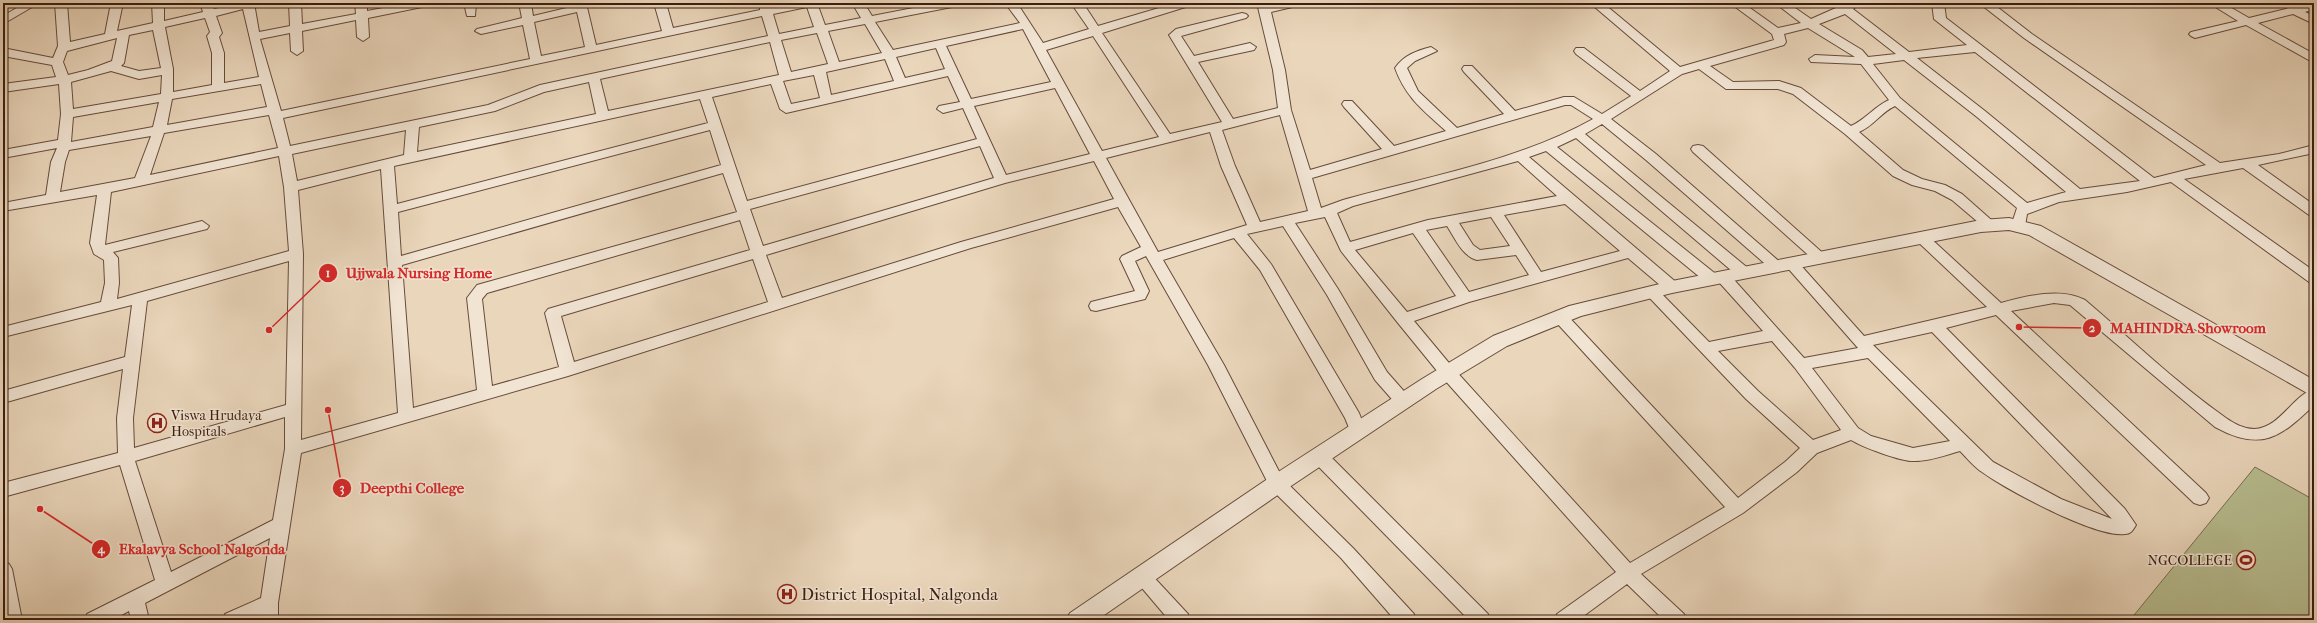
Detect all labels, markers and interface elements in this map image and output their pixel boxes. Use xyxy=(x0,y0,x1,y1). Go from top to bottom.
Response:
callout: Ujjwala Nursing Home xyxy=(318,259,500,286)
text: Ujjwala Nursing Home xyxy=(345,264,493,282)
text: 1 xyxy=(326,266,330,280)
callout: MAHINDRA Showroom xyxy=(2082,315,2274,342)
text: MAHINDRA Showroom xyxy=(2109,319,2267,337)
text: 2 xyxy=(2089,321,2096,335)
place label: Viswa Hrudaya Hospitals xyxy=(170,407,262,440)
hospital icon: Viswa Hrudaya Hospitals xyxy=(146,412,168,434)
callout: Deepthi College xyxy=(332,474,472,501)
text: Deepthi College xyxy=(360,479,465,497)
text: 3 xyxy=(340,481,345,496)
callout: Ekalavya School Nalgonda xyxy=(91,535,293,562)
text: Ekalavya School Nalgonda xyxy=(119,540,286,558)
text: 4 xyxy=(96,542,105,557)
sports icon: NGCOLLEGE xyxy=(2235,549,2257,571)
place label: NGCOLLEGE xyxy=(2147,552,2232,569)
hospital icon: District Hospital, Nalgonda xyxy=(776,583,798,605)
place label: District Hospital, Nalgonda xyxy=(801,584,998,604)

